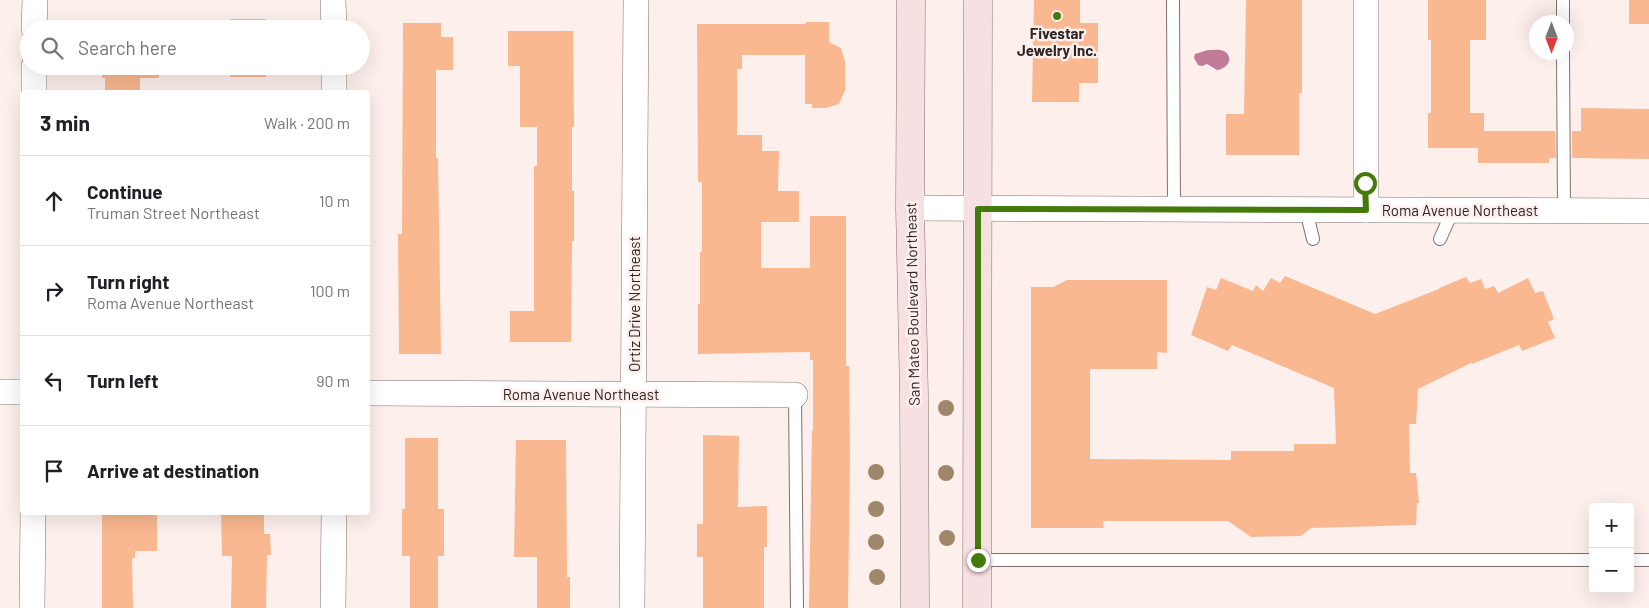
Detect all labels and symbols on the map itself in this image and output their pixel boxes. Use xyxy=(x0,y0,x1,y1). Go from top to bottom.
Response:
marker: Fivestar Jewelry Inc. xyxy=(1051,10,1063,22)
north arrow xyxy=(1529,15,1574,60)
place label: Fivestar Jewelry Inc. xyxy=(1017,24,1097,59)
route start xyxy=(1354,172,1377,195)
street label: Roma Avenue Northeast xyxy=(1382,201,1538,219)
street label: San Mateo Boulevard Northeast xyxy=(901,202,923,406)
street label: Ortiz Drive Northeast xyxy=(625,236,643,372)
street label: Roma Avenue Northeast xyxy=(503,385,659,403)
route end xyxy=(967,549,990,572)

